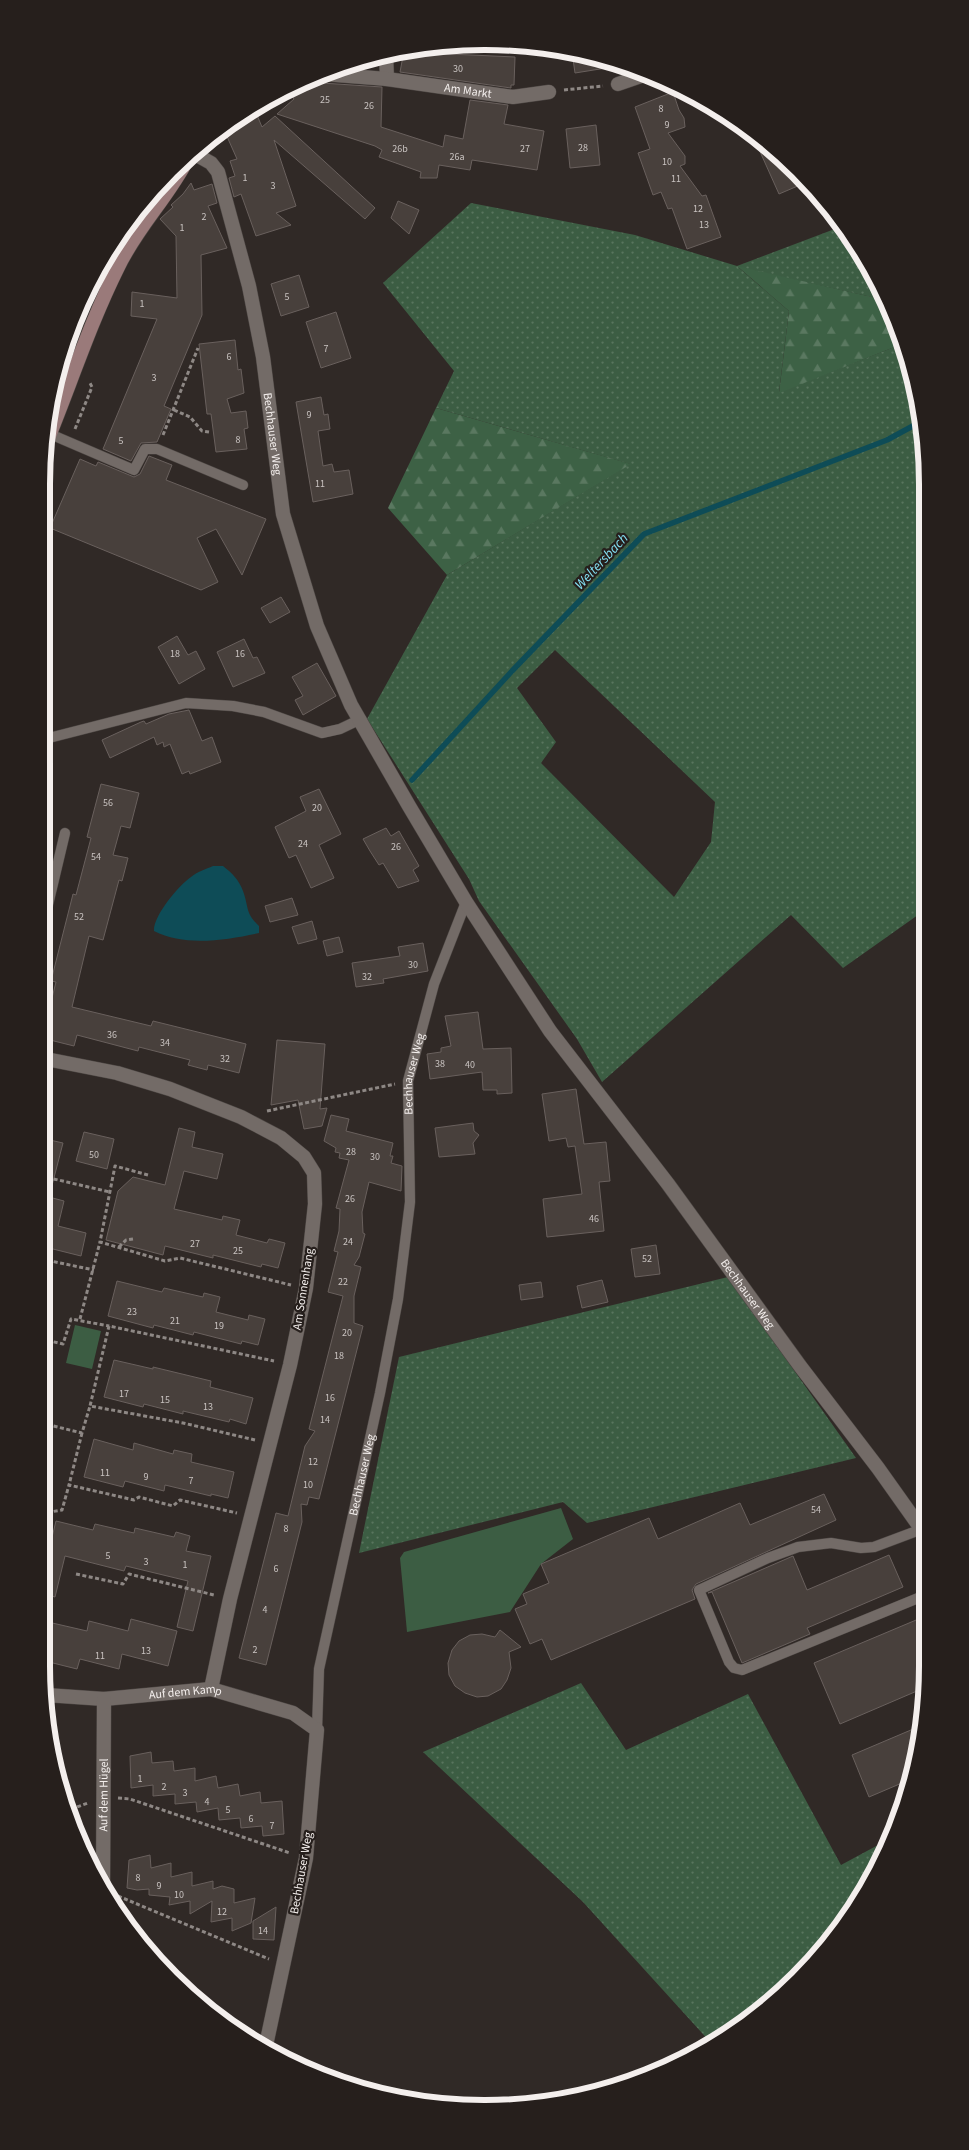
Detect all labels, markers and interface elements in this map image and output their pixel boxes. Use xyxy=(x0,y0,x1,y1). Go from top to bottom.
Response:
house number: 30 xyxy=(453,62,463,76)
street label: Am Markt xyxy=(443,79,493,103)
house number: 25 xyxy=(320,93,330,107)
house number: 26 xyxy=(364,99,374,113)
house number: 8 xyxy=(659,102,664,116)
house number: 9 xyxy=(665,118,670,132)
house number: 28 xyxy=(578,141,588,155)
house number: 26b xyxy=(392,142,408,156)
house number: 27 xyxy=(520,142,530,156)
house number: 26a xyxy=(450,150,464,164)
house number: 10 xyxy=(662,155,672,169)
house number: 1 xyxy=(243,171,248,185)
house number: 11 xyxy=(671,172,681,186)
house number: 3 xyxy=(271,179,276,193)
house number: 12 xyxy=(693,202,703,216)
house number: 2 xyxy=(202,210,207,224)
house number: 13 xyxy=(699,218,709,232)
house number: 1 xyxy=(180,221,185,235)
house number: 5 xyxy=(285,290,290,304)
house number: 1 xyxy=(140,297,145,311)
house number: 7 xyxy=(324,342,329,356)
house number: 6 xyxy=(227,350,232,364)
house number: 3 xyxy=(152,371,157,385)
street label: Bechhauser Weg xyxy=(259,392,286,476)
house number: 9 xyxy=(307,408,312,422)
house number: 8 xyxy=(236,433,241,447)
house number: 5 xyxy=(119,434,124,448)
house number: 11 xyxy=(315,477,325,491)
water label: Weltersbach xyxy=(570,529,633,594)
house number: 18 xyxy=(170,647,180,661)
house number: 16 xyxy=(235,647,245,661)
house number: 56 xyxy=(103,796,113,810)
house number: 20 xyxy=(312,801,322,815)
house number: 24 xyxy=(298,837,308,851)
house number: 26 xyxy=(391,840,401,854)
house number: 54 xyxy=(91,850,101,864)
house number: 52 xyxy=(74,910,84,924)
house number: 30 xyxy=(408,958,418,972)
house number: 32 xyxy=(362,970,372,984)
house number: 36 xyxy=(107,1028,117,1042)
street label: Bechhauser Weg xyxy=(400,1031,429,1115)
house number: 34 xyxy=(160,1036,170,1050)
house number: 32 xyxy=(220,1052,230,1066)
house number: 38 xyxy=(435,1057,445,1071)
house number: 40 xyxy=(465,1058,475,1072)
house number: 28 xyxy=(346,1145,356,1159)
house number: 50 xyxy=(89,1148,99,1162)
house number: 30 xyxy=(370,1150,380,1164)
house number: 26 xyxy=(345,1192,355,1206)
house number: 46 xyxy=(589,1212,599,1226)
house number: 24 xyxy=(343,1235,353,1249)
house number: 27 xyxy=(190,1237,200,1251)
house number: 25 xyxy=(233,1244,243,1258)
street label: Am Sonnenhang xyxy=(289,1247,318,1331)
house number: 52 xyxy=(642,1252,652,1266)
street label: Bechhauser Weg xyxy=(716,1256,779,1333)
house number: 22 xyxy=(338,1275,348,1289)
house number: 23 xyxy=(127,1305,137,1319)
house number: 21 xyxy=(170,1314,180,1328)
house number: 19 xyxy=(214,1319,224,1333)
house number: 20 xyxy=(342,1326,352,1340)
house number: 18 xyxy=(334,1349,344,1363)
house number: 17 xyxy=(119,1387,129,1401)
house number: 16 xyxy=(325,1391,335,1405)
house number: 15 xyxy=(160,1393,170,1407)
house number: 13 xyxy=(203,1400,213,1414)
house number: 14 xyxy=(320,1413,330,1427)
street label: Bechhauser Weg xyxy=(345,1432,380,1517)
house number: 12 xyxy=(308,1455,318,1469)
house number: 11 xyxy=(100,1466,110,1480)
house number: 9 xyxy=(144,1470,149,1484)
house number: 7 xyxy=(189,1474,194,1488)
house number: 10 xyxy=(303,1478,313,1492)
house number: 54 xyxy=(811,1503,821,1517)
house number: 8 xyxy=(284,1522,289,1536)
house number: 5 xyxy=(106,1549,111,1563)
house number: 3 xyxy=(144,1555,149,1569)
house number: 1 xyxy=(183,1558,188,1572)
house number: 6 xyxy=(274,1562,279,1576)
house number: 4 xyxy=(263,1603,268,1617)
house number: 2 xyxy=(253,1643,258,1657)
house number: 13 xyxy=(141,1644,151,1658)
house number: 11 xyxy=(95,1649,105,1663)
street label: Auf dem Kamp xyxy=(148,1681,224,1704)
street label: Auf dem Hügel xyxy=(95,1758,113,1832)
house number: 1 xyxy=(138,1772,143,1786)
house number: 2 xyxy=(162,1780,167,1794)
house number: 3 xyxy=(183,1786,188,1800)
house number: 4 xyxy=(205,1795,210,1809)
house number: 5 xyxy=(226,1803,231,1817)
house number: 6 xyxy=(249,1812,254,1826)
house number: 7 xyxy=(270,1819,275,1833)
street label: Bechhauser Weg xyxy=(286,1831,317,1915)
house number: 8 xyxy=(136,1871,141,1885)
house number: 9 xyxy=(157,1879,162,1893)
house number: 10 xyxy=(174,1888,184,1902)
house number: 12 xyxy=(217,1905,227,1919)
house number: 14 xyxy=(258,1924,268,1938)

